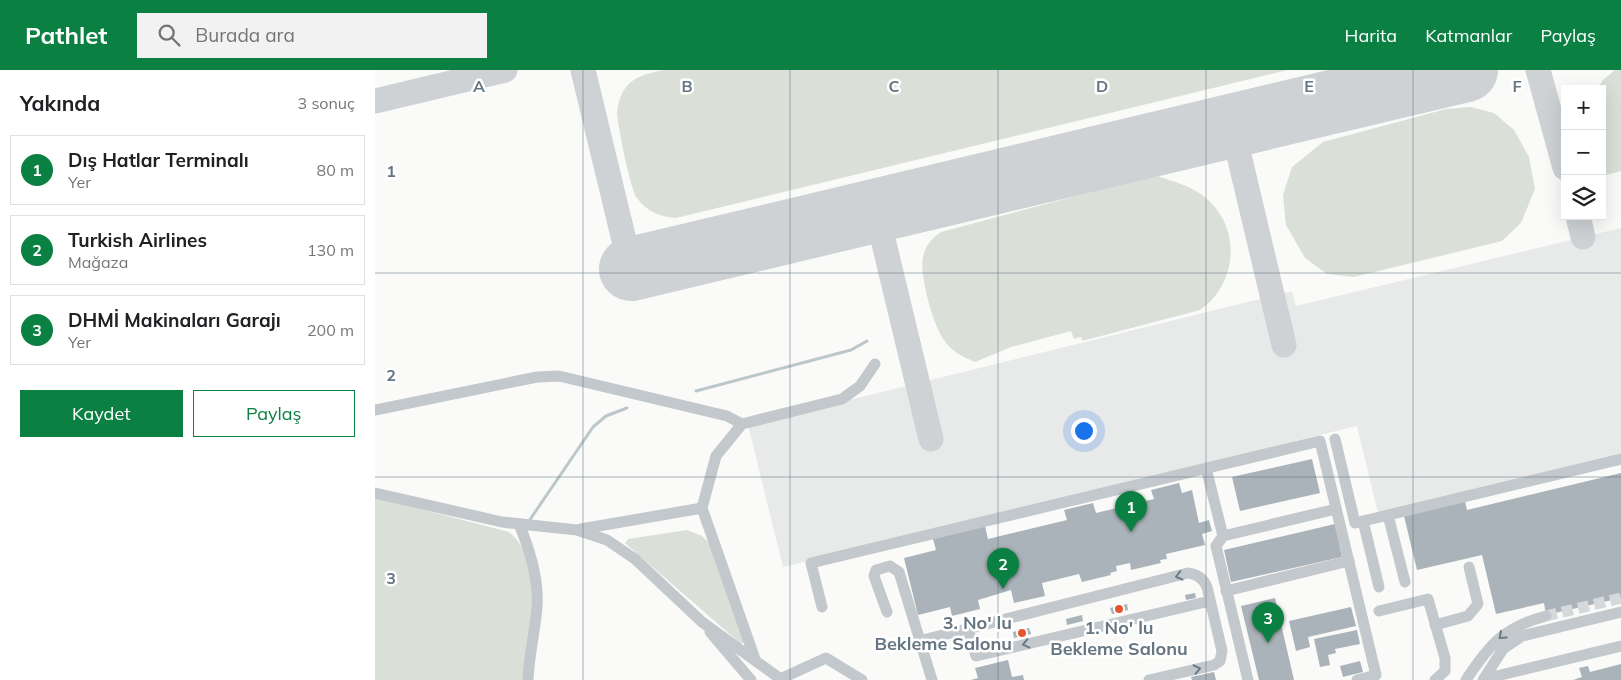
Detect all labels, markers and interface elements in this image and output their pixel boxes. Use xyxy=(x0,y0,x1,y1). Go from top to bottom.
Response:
search box xyxy=(137,13,487,58)
text: Pathlet xyxy=(25,20,107,50)
icon: search xyxy=(155,21,183,49)
text: Burada ara xyxy=(195,23,295,47)
text: Harita xyxy=(1345,24,1397,47)
text: Katmanlar xyxy=(1425,24,1512,47)
text: Paylaş xyxy=(1540,24,1596,47)
text: A xyxy=(473,76,485,96)
text: B xyxy=(681,76,693,96)
text: C xyxy=(889,76,900,96)
text: D xyxy=(1096,76,1108,96)
text: E xyxy=(1304,76,1314,96)
text: F xyxy=(1512,76,1522,96)
map controls xyxy=(1561,85,1606,220)
button: + xyxy=(1561,85,1606,130)
text: Yakında xyxy=(20,90,100,116)
text: 3 sonuç xyxy=(298,93,355,113)
button: − xyxy=(1561,130,1606,175)
text: Dış Hatlar Terminalı xyxy=(68,148,249,172)
text: 1 xyxy=(32,160,42,180)
text: 80 m xyxy=(317,160,354,180)
text: 1 xyxy=(386,161,396,181)
text: Yer xyxy=(68,172,91,192)
button: layers xyxy=(1561,175,1606,220)
text: Turkish Airlines xyxy=(68,228,207,252)
text: 2 xyxy=(32,240,42,260)
text: 130 m xyxy=(307,240,354,260)
text: Mağaza xyxy=(68,252,128,272)
text: DHMİ Makinaları Garajı xyxy=(68,308,281,332)
text: 3 xyxy=(32,320,42,340)
text: 200 m xyxy=(307,320,354,340)
text: Yer xyxy=(68,332,91,352)
text: 2 xyxy=(386,365,396,385)
button: Kaydet xyxy=(20,390,183,437)
button: Paylaş xyxy=(193,390,355,437)
your location xyxy=(1071,418,1097,444)
pin: 1 xyxy=(1115,491,1147,532)
pin: 2 xyxy=(987,548,1019,589)
text: 3 xyxy=(386,568,396,588)
one-way arrow xyxy=(1174,570,1183,581)
pin: 3 xyxy=(1252,602,1284,643)
marker: 1. No' lu Bekleme Salonu xyxy=(1113,603,1125,615)
place label: 3. No' lu Bekleme Salonu xyxy=(875,611,1012,655)
place label: 1. No' lu Bekleme Salonu xyxy=(1050,616,1188,660)
marker: 3. No' lu Bekleme Salonu xyxy=(1016,627,1028,639)
one-way arrow xyxy=(1499,630,1508,639)
one-way arrow xyxy=(1022,638,1031,649)
one-way arrow xyxy=(1192,664,1201,675)

